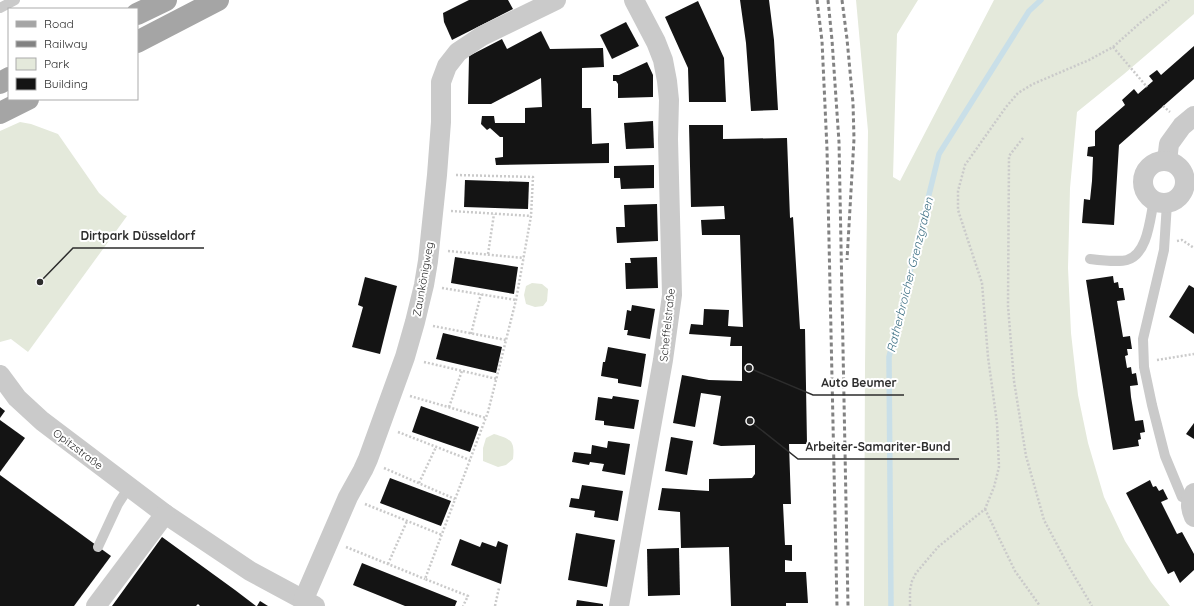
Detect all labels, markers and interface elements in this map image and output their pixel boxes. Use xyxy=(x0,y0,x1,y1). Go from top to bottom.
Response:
legend xyxy=(8,8,138,100)
text: Road xyxy=(44,16,74,31)
text: Railway xyxy=(44,36,88,51)
text: Park xyxy=(44,56,69,71)
text: Building xyxy=(44,76,88,91)
water label: Ratherbroicher Grenzgraben xyxy=(883,195,936,354)
callout: Dirtpark Düsseldorf xyxy=(73,224,204,248)
text: Dirtpark Düsseldorf xyxy=(81,228,196,243)
street label: Zaunkönigweg xyxy=(410,241,436,317)
street label: Scheffelstraße xyxy=(656,288,678,362)
callout: Auto Beumer xyxy=(813,371,904,395)
text: Auto Beumer xyxy=(821,375,897,390)
street label: Opitzstraße xyxy=(50,426,106,472)
callout: Arbeiter-Samariter-Bund xyxy=(798,435,959,459)
text: Arbeiter-Samariter-Bund xyxy=(805,439,951,454)

